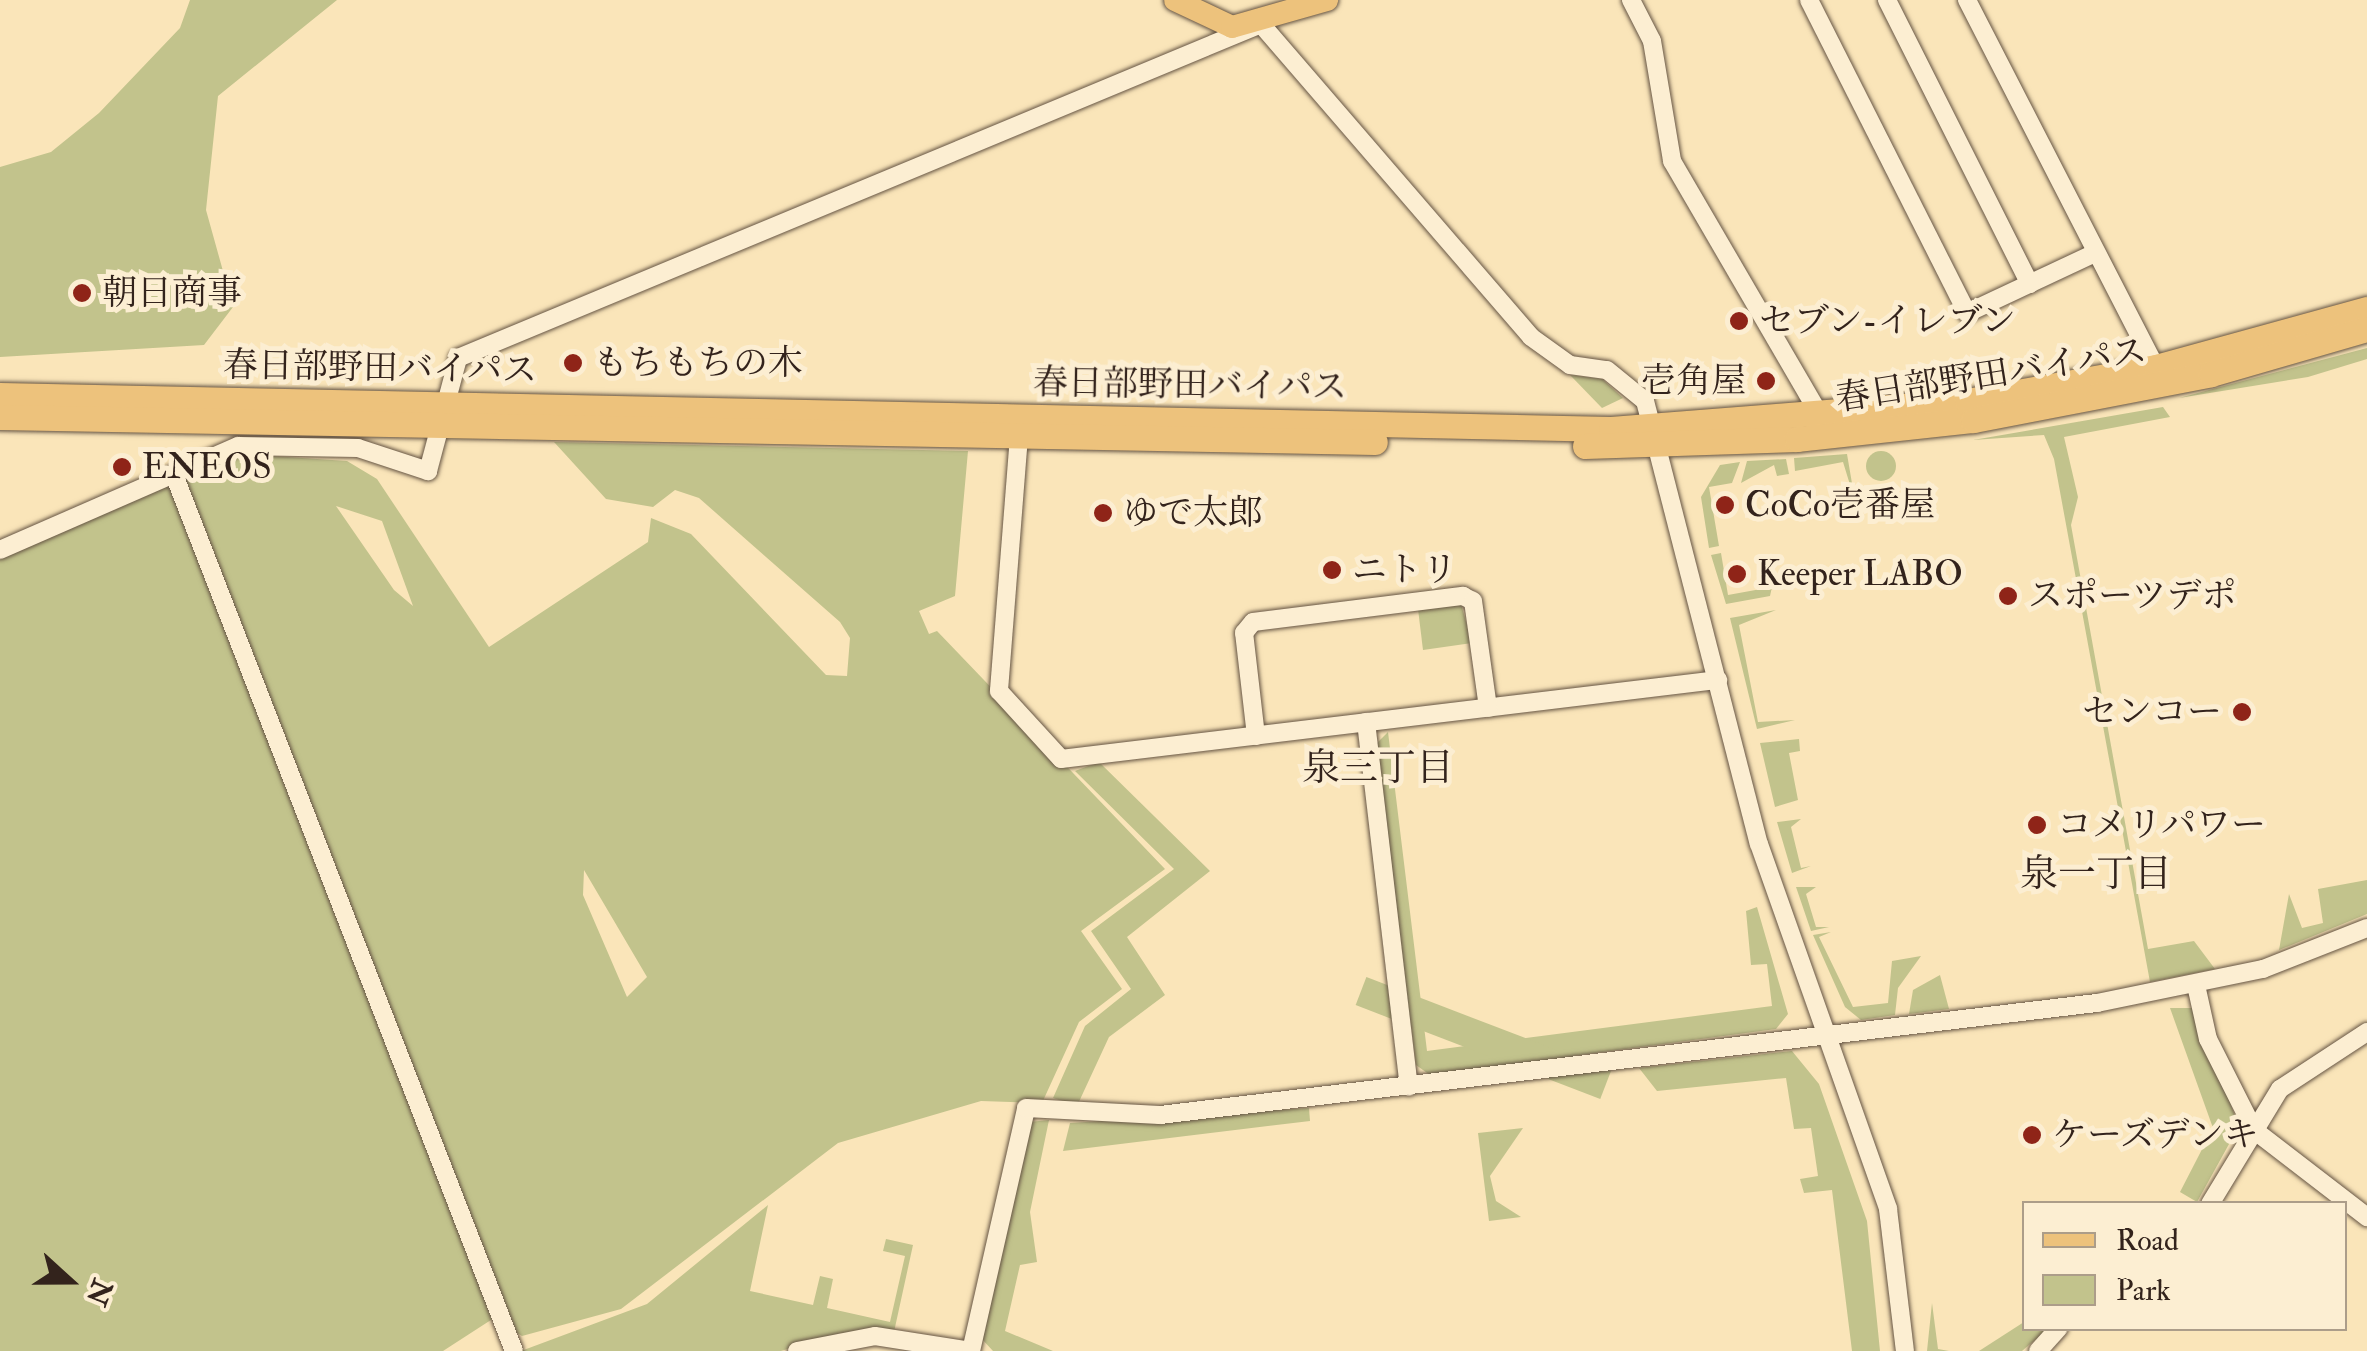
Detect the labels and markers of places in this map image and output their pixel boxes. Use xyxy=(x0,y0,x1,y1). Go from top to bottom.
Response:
place label: 朝日商事 xyxy=(102,272,242,314)
marker: 朝日商事 xyxy=(71,282,93,304)
place label: セブン-イレブン xyxy=(1759,300,2019,342)
marker: セブン-イレブン xyxy=(1728,310,1750,332)
place label: もちもちの木 xyxy=(593,342,803,384)
marker: もちもちの木 xyxy=(562,352,584,374)
place label: 壱角屋 xyxy=(1641,360,1746,402)
marker: 壱角屋 xyxy=(1755,370,1777,392)
place label: ENEOS xyxy=(142,446,272,488)
marker: ENEOS xyxy=(111,456,133,478)
place label: CoCo壱番屋 xyxy=(1745,484,1935,526)
place label: ゆで太郎 xyxy=(1123,492,1263,534)
marker: CoCo壱番屋 xyxy=(1714,494,1736,516)
marker: ゆで太郎 xyxy=(1092,502,1114,524)
place label: ニトリ xyxy=(1352,549,1457,591)
place label: Keeper LABO xyxy=(1757,553,1963,595)
marker: ニトリ xyxy=(1321,559,1343,581)
marker: Keeper LABO xyxy=(1726,563,1748,585)
place label: スポーツデポ xyxy=(2028,575,2238,617)
marker: スポーツデポ xyxy=(1997,585,2019,607)
place label: センコー xyxy=(2082,691,2222,733)
marker: センコー xyxy=(2231,701,2253,723)
place label: コメリパワー xyxy=(2057,804,2267,846)
marker: コメリパワー xyxy=(2026,814,2048,836)
place label: ケーズデンキ xyxy=(2052,1114,2262,1156)
marker: ケーズデンキ xyxy=(2021,1124,2043,1146)

